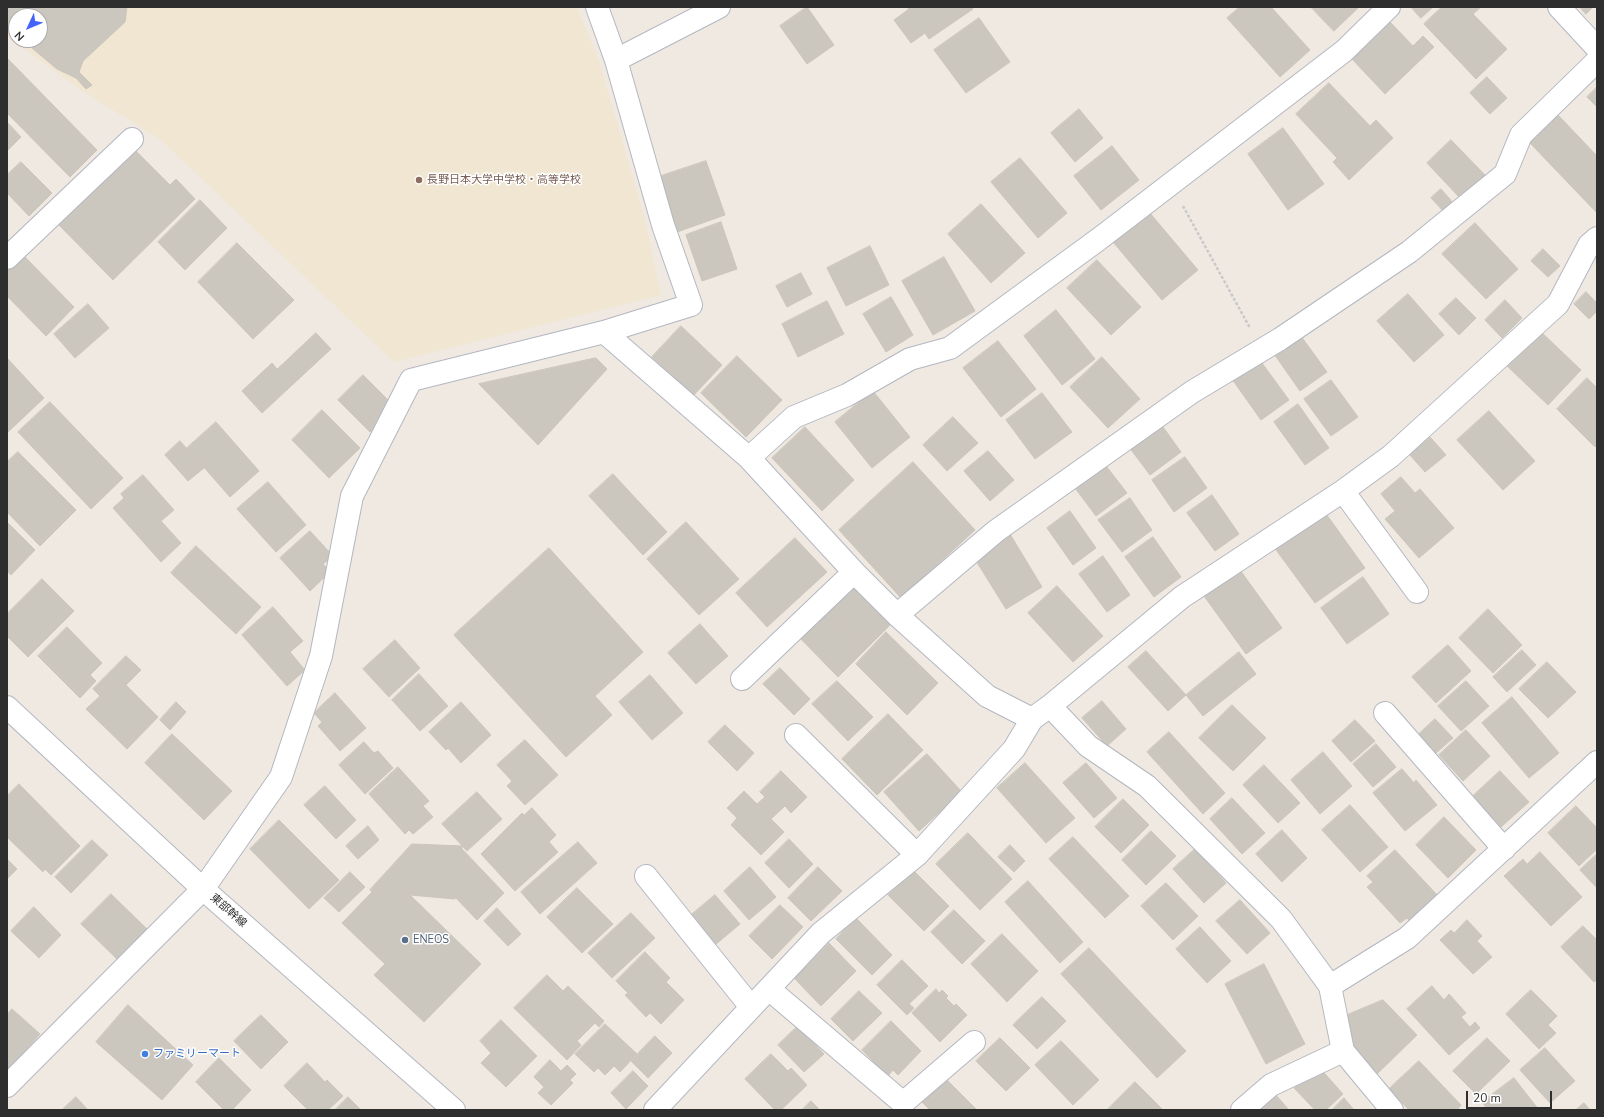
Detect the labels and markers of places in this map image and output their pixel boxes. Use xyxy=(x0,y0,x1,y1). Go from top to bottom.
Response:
place label: 長野日本大学中学校・高等学校 xyxy=(427,173,581,187)
marker: 長野日本大学中学校・高等学校 xyxy=(414,175,424,185)
place label: ENEOS xyxy=(413,933,449,947)
marker: ENEOS xyxy=(400,935,410,945)
place label: ファミリーマート xyxy=(153,1047,241,1061)
marker: ファミリーマート xyxy=(140,1049,150,1059)

